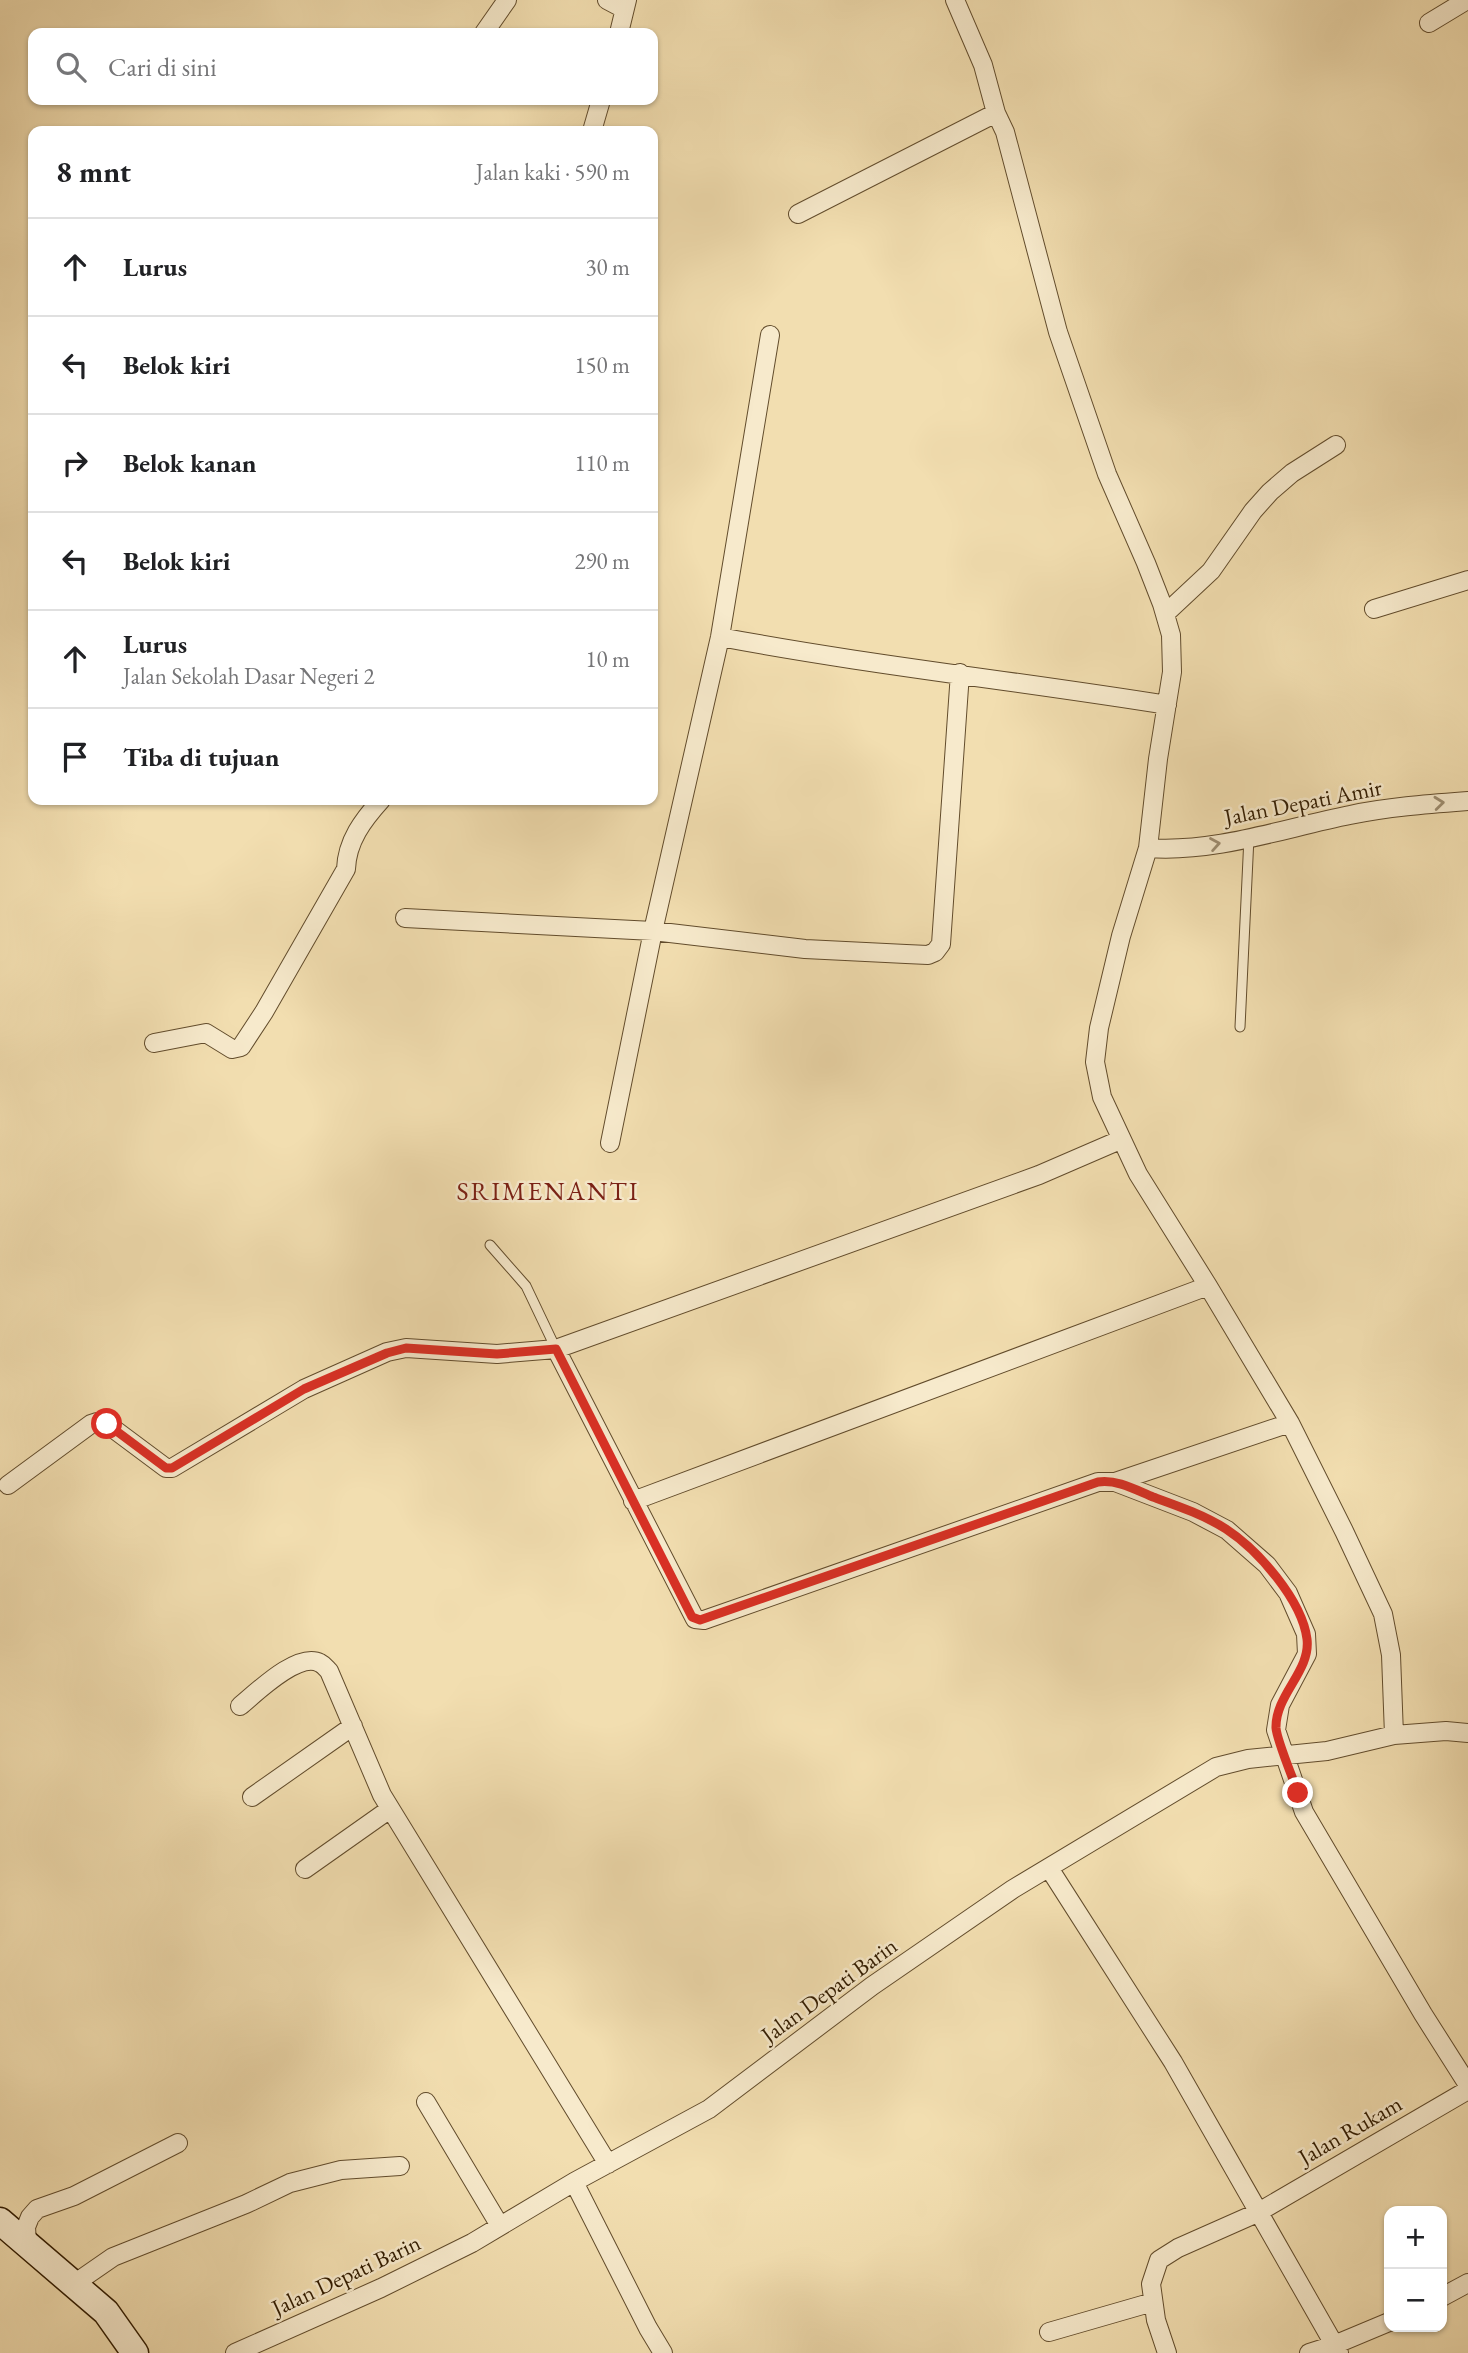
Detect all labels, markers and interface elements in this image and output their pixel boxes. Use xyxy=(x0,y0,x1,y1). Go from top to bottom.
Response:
search box xyxy=(28,28,658,105)
icon: search xyxy=(52,48,90,86)
text: Cari di sini xyxy=(108,50,217,84)
text: 8 mnt xyxy=(56,152,131,191)
text: Jalan kaki · 590 m xyxy=(476,157,630,187)
icon: ahead xyxy=(56,248,94,286)
text: Lurus xyxy=(123,250,187,284)
text: 30 m xyxy=(585,252,630,282)
icon: left xyxy=(56,346,94,384)
text: Belok kiri xyxy=(123,348,230,382)
text: 150 m xyxy=(574,350,630,380)
icon: right xyxy=(56,444,94,482)
text: Belok kanan xyxy=(123,446,257,480)
text: 110 m xyxy=(574,448,630,478)
icon: left xyxy=(56,542,94,580)
text: Belok kiri xyxy=(123,544,230,578)
text: 290 m xyxy=(574,546,630,576)
text: Lurus xyxy=(123,627,187,661)
icon: ahead xyxy=(56,640,94,678)
text: 10 m xyxy=(585,644,630,674)
text: Jalan Sekolah Dasar Negeri 2 xyxy=(123,661,375,691)
icon: arrive xyxy=(56,738,94,776)
text: Tiba di tujuan xyxy=(123,740,279,774)
street label: Jalan Depati Amir xyxy=(1220,772,1385,832)
one-way arrow xyxy=(1433,796,1445,811)
one-way arrow xyxy=(1209,837,1221,852)
district label: SRIMENANTI xyxy=(457,1174,640,1208)
route start xyxy=(91,1408,122,1439)
route end xyxy=(1282,1777,1313,1808)
street label: Jalan Depati Barin xyxy=(753,1931,903,2051)
street label: Jalan Rukam xyxy=(1291,2088,1407,2173)
map controls xyxy=(1384,2206,1447,2332)
button: + xyxy=(1384,2206,1447,2269)
street label: Jalan Depati Barin xyxy=(265,2227,425,2323)
button: − xyxy=(1384,2269,1447,2332)

